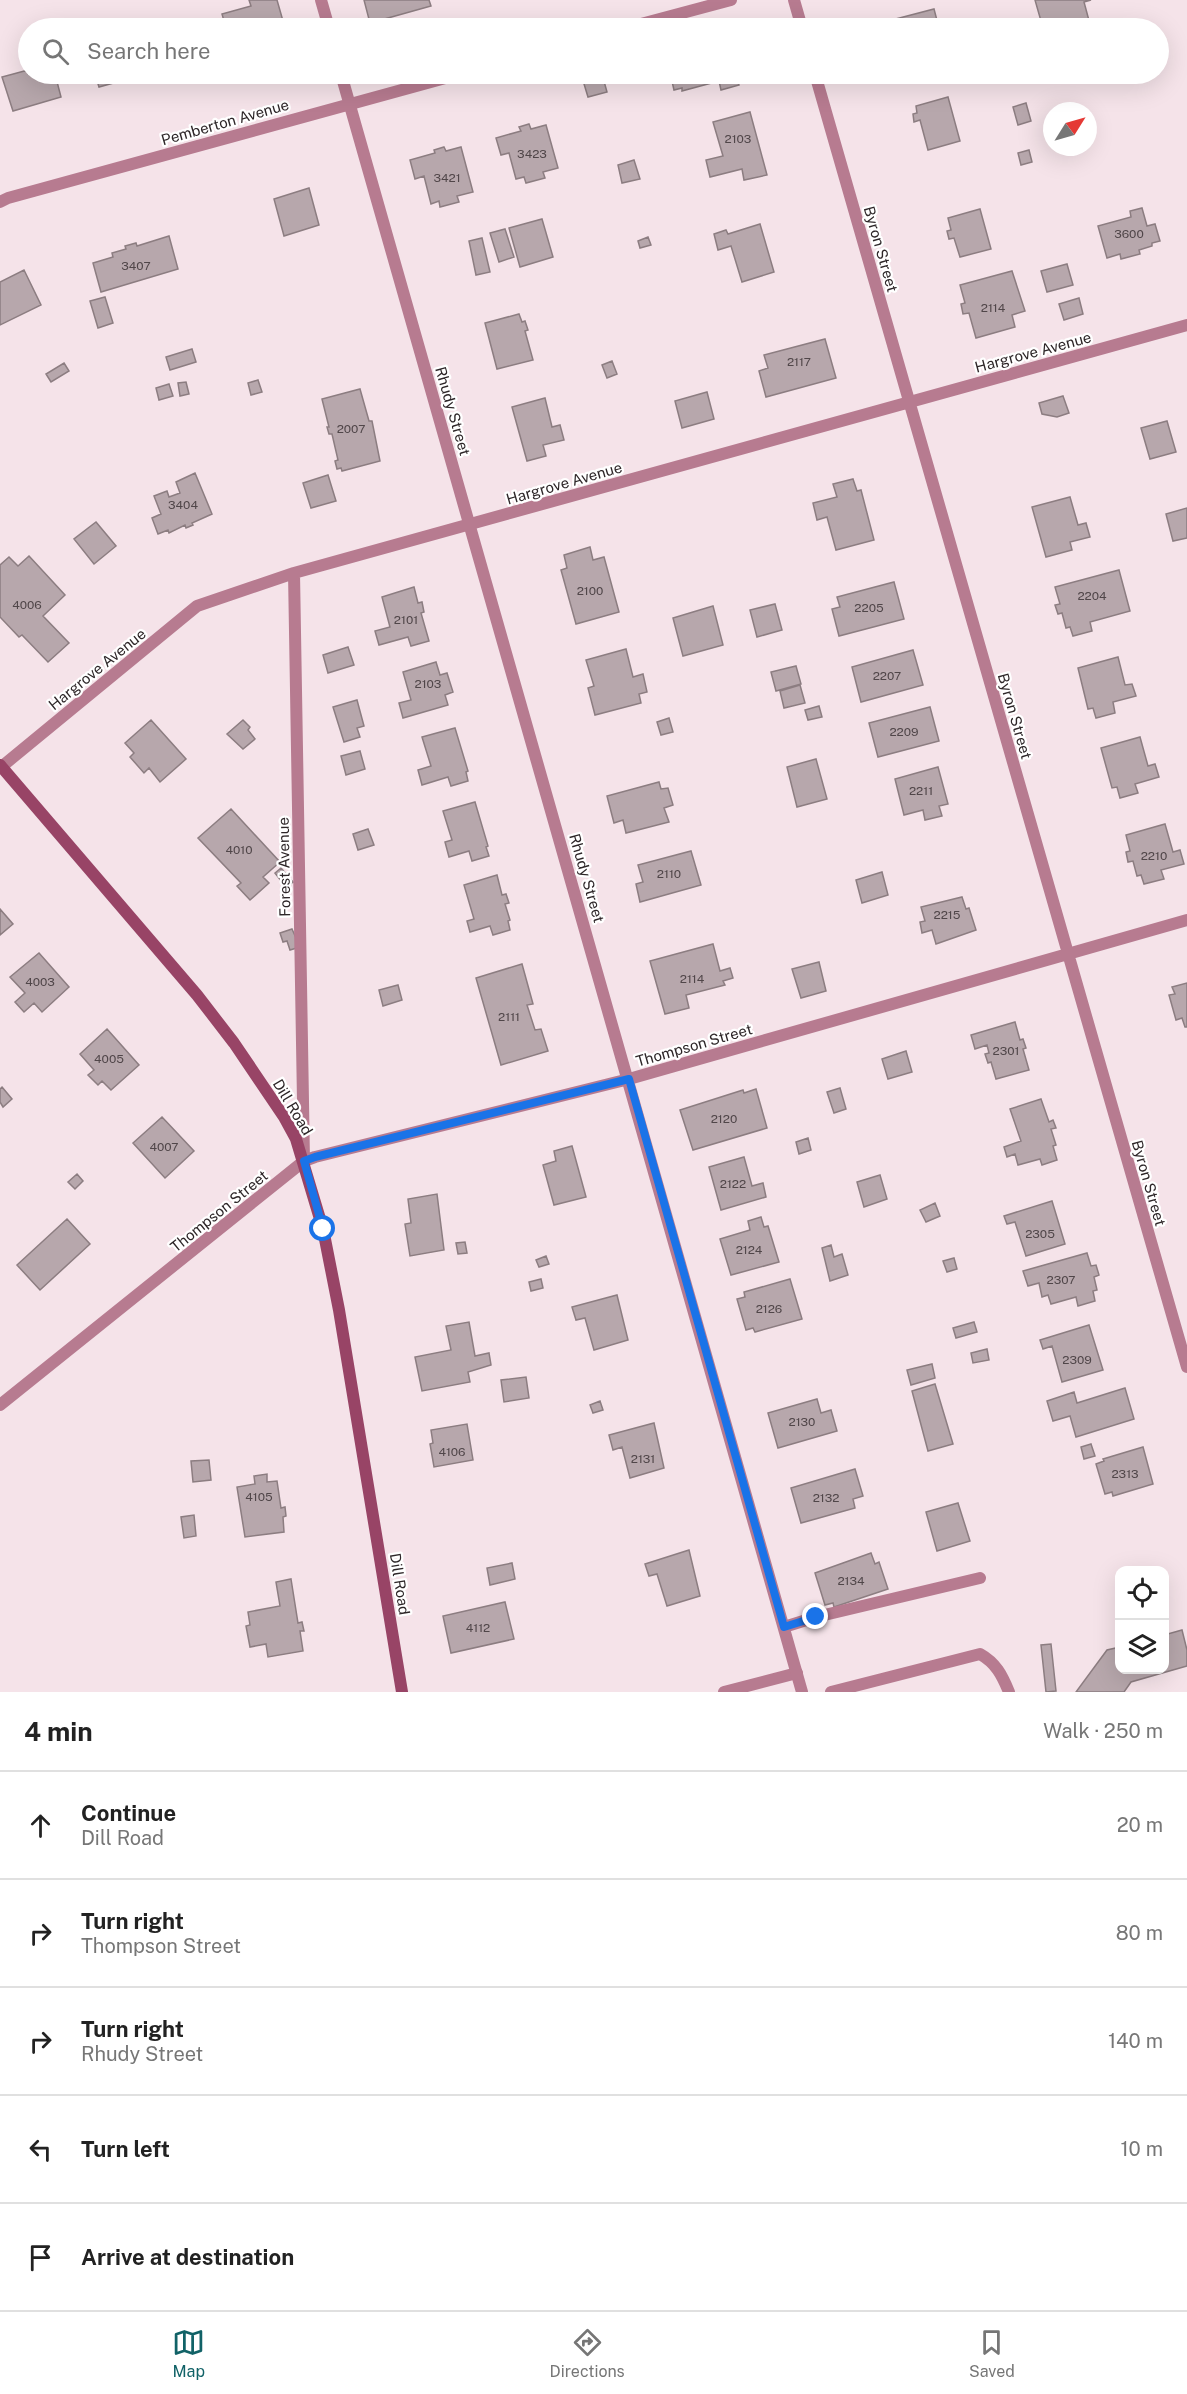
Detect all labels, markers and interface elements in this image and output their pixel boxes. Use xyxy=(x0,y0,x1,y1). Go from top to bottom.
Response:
search box xyxy=(18,18,1169,84)
icon: search xyxy=(39,35,72,68)
text: Search here xyxy=(87,38,211,64)
street label: Pemberton Avenue xyxy=(159,96,291,148)
north arrow xyxy=(1043,102,1097,156)
house number: 2103 xyxy=(725,132,751,146)
house number: 3423 xyxy=(517,147,547,161)
house number: 3421 xyxy=(433,171,461,185)
street label: Byron Street xyxy=(861,204,901,294)
house number: 3600 xyxy=(1114,227,1144,241)
house number: 3407 xyxy=(121,259,151,273)
house number: 2114 xyxy=(981,301,1006,315)
street label: Hargrove Avenue xyxy=(973,328,1093,376)
house number: 2117 xyxy=(787,355,811,369)
street label: Rhudy Street xyxy=(432,365,474,458)
house number: 2007 xyxy=(337,422,365,436)
street label: Hargrove Avenue xyxy=(504,458,624,508)
house number: 3404 xyxy=(168,498,198,512)
house number: 2100 xyxy=(577,584,603,598)
house number: 2204 xyxy=(1077,589,1107,603)
house number: 4006 xyxy=(12,598,42,612)
house number: 2205 xyxy=(854,601,884,615)
house number: 2101 xyxy=(394,613,418,627)
street label: Hargrove Avenue xyxy=(45,625,149,713)
house number: 2207 xyxy=(873,669,901,683)
street label: Byron Street xyxy=(995,671,1035,761)
house number: 2103 xyxy=(415,677,441,691)
house number: 2209 xyxy=(889,725,919,739)
house number: 2211 xyxy=(909,784,933,798)
street label: Forest Avenue xyxy=(275,817,293,917)
street label: Rhudy Street xyxy=(566,832,608,925)
house number: 4010 xyxy=(225,843,253,857)
house number: 2210 xyxy=(1141,849,1167,863)
house number: 2110 xyxy=(657,867,681,881)
house number: 2215 xyxy=(934,908,961,922)
house number: 2114 xyxy=(680,972,705,986)
house number: 4003 xyxy=(25,975,55,989)
house number: 2111 xyxy=(498,1010,520,1024)
street label: Thompson Street xyxy=(634,1020,754,1070)
house number: 2301 xyxy=(993,1044,1019,1058)
house number: 4005 xyxy=(94,1052,124,1066)
street label: Dill Road xyxy=(270,1076,316,1138)
house number: 2120 xyxy=(711,1112,737,1126)
street label: Byron Street xyxy=(1129,1138,1169,1228)
house number: 4007 xyxy=(149,1140,179,1154)
street label: Thompson Street xyxy=(167,1167,271,1255)
house number: 2122 xyxy=(720,1177,746,1191)
route start xyxy=(309,1215,335,1241)
house number: 2305 xyxy=(1025,1227,1055,1241)
house number: 2124 xyxy=(736,1243,763,1257)
house number: 2307 xyxy=(1047,1273,1075,1287)
house number: 2126 xyxy=(756,1302,782,1316)
house number: 2309 xyxy=(1062,1353,1092,1367)
house number: 2130 xyxy=(789,1415,815,1429)
house number: 4106 xyxy=(438,1445,466,1459)
house number: 2131 xyxy=(631,1452,655,1466)
house number: 2313 xyxy=(1111,1467,1139,1481)
house number: 4105 xyxy=(245,1490,273,1504)
house number: 2132 xyxy=(813,1491,839,1505)
street label: Dill Road xyxy=(387,1552,413,1616)
map controls xyxy=(1115,1566,1169,1674)
button: locate xyxy=(1115,1566,1169,1620)
house number: 2134 xyxy=(837,1574,865,1588)
route end xyxy=(802,1603,828,1629)
button: layers xyxy=(1115,1620,1169,1674)
house number: 4112 xyxy=(466,1621,490,1635)
text: 4 min xyxy=(24,1716,93,1747)
text: Walk · 250 m xyxy=(1043,1719,1163,1743)
text: Continue xyxy=(81,1800,176,1826)
icon: ahead xyxy=(24,1809,57,1842)
text: 20 m xyxy=(1117,1813,1163,1837)
text: Dill Road xyxy=(81,1826,164,1850)
text: Turn right xyxy=(81,1908,184,1934)
icon: right xyxy=(24,1917,57,1950)
text: 80 m xyxy=(1116,1921,1163,1945)
text: Thompson Street xyxy=(81,1934,241,1958)
text: Turn right xyxy=(81,2016,184,2042)
icon: right xyxy=(24,2025,57,2058)
text: 140 m xyxy=(1108,2029,1163,2053)
text: Rhudy Street xyxy=(81,2042,203,2066)
icon: left xyxy=(24,2133,57,2166)
text: Turn left xyxy=(81,2136,170,2162)
text: 10 m xyxy=(1120,2137,1163,2161)
icon: arrive xyxy=(24,2241,57,2274)
text: Arrive at destination xyxy=(81,2244,294,2270)
tab: Map xyxy=(172,2326,205,2381)
tab: Directions xyxy=(550,2326,625,2381)
tab: Saved xyxy=(969,2326,1015,2381)

